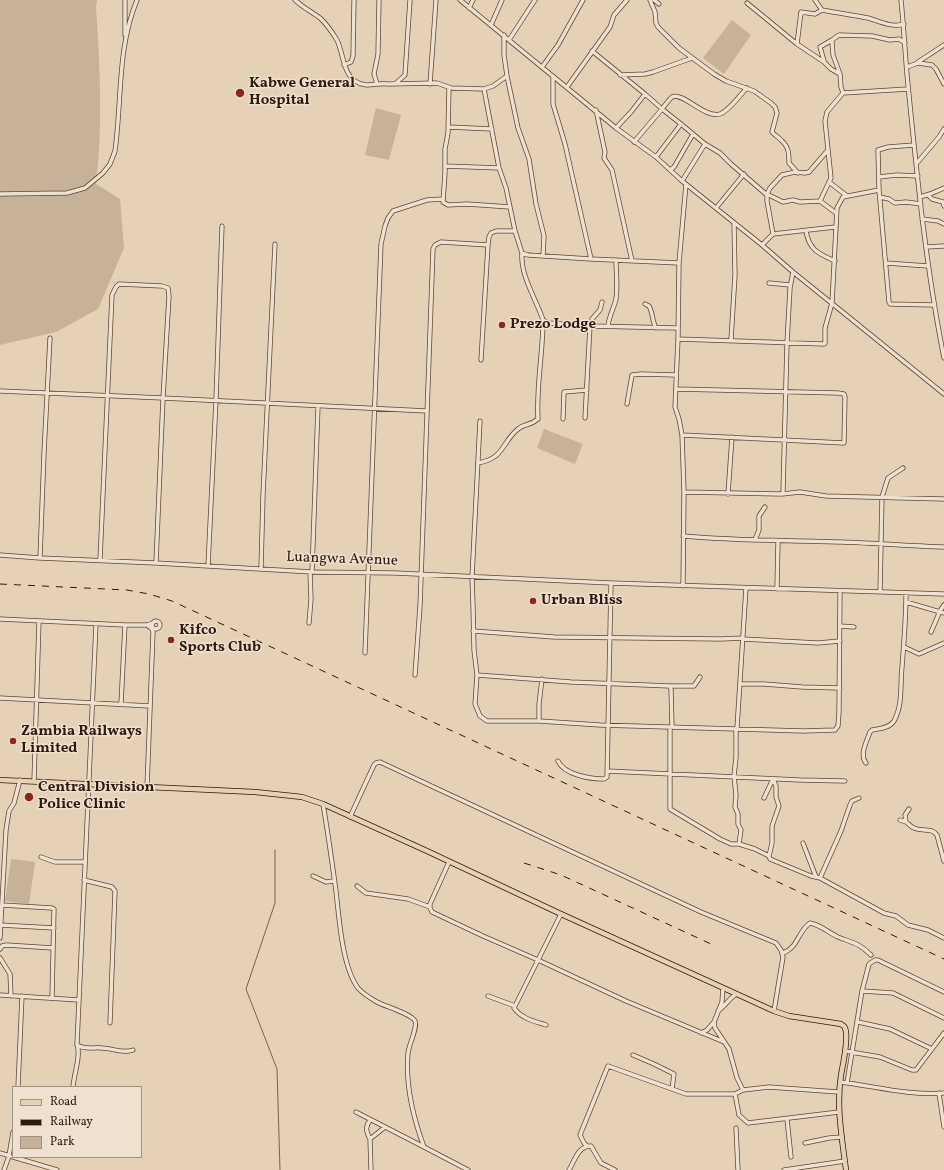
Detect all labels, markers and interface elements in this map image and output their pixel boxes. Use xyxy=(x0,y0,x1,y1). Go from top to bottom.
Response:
place label: Kabwe General Hospital xyxy=(249,75,355,110)
marker: Kabwe General Hospital xyxy=(234,87,246,99)
place label: Prezo Lodge xyxy=(510,316,596,334)
marker: Prezo Lodge xyxy=(497,320,507,330)
street label: Luangwa Avenue xyxy=(286,549,398,571)
place label: Urban Bliss xyxy=(541,592,623,610)
marker: Urban Bliss xyxy=(528,596,538,606)
place label: Kifco Sports Club xyxy=(179,622,261,657)
marker: Kifco Sports Club xyxy=(166,635,176,645)
place label: Zambia Railways Limited xyxy=(21,723,142,758)
marker: Zambia Railways Limited xyxy=(8,736,18,746)
place label: Central Division Police Clinic xyxy=(38,779,154,814)
marker: Central Division Police Clinic xyxy=(23,791,35,803)
legend xyxy=(12,1086,142,1158)
text: Road xyxy=(50,1094,77,1110)
text: Railway xyxy=(50,1114,93,1130)
text: Park xyxy=(50,1134,75,1150)

